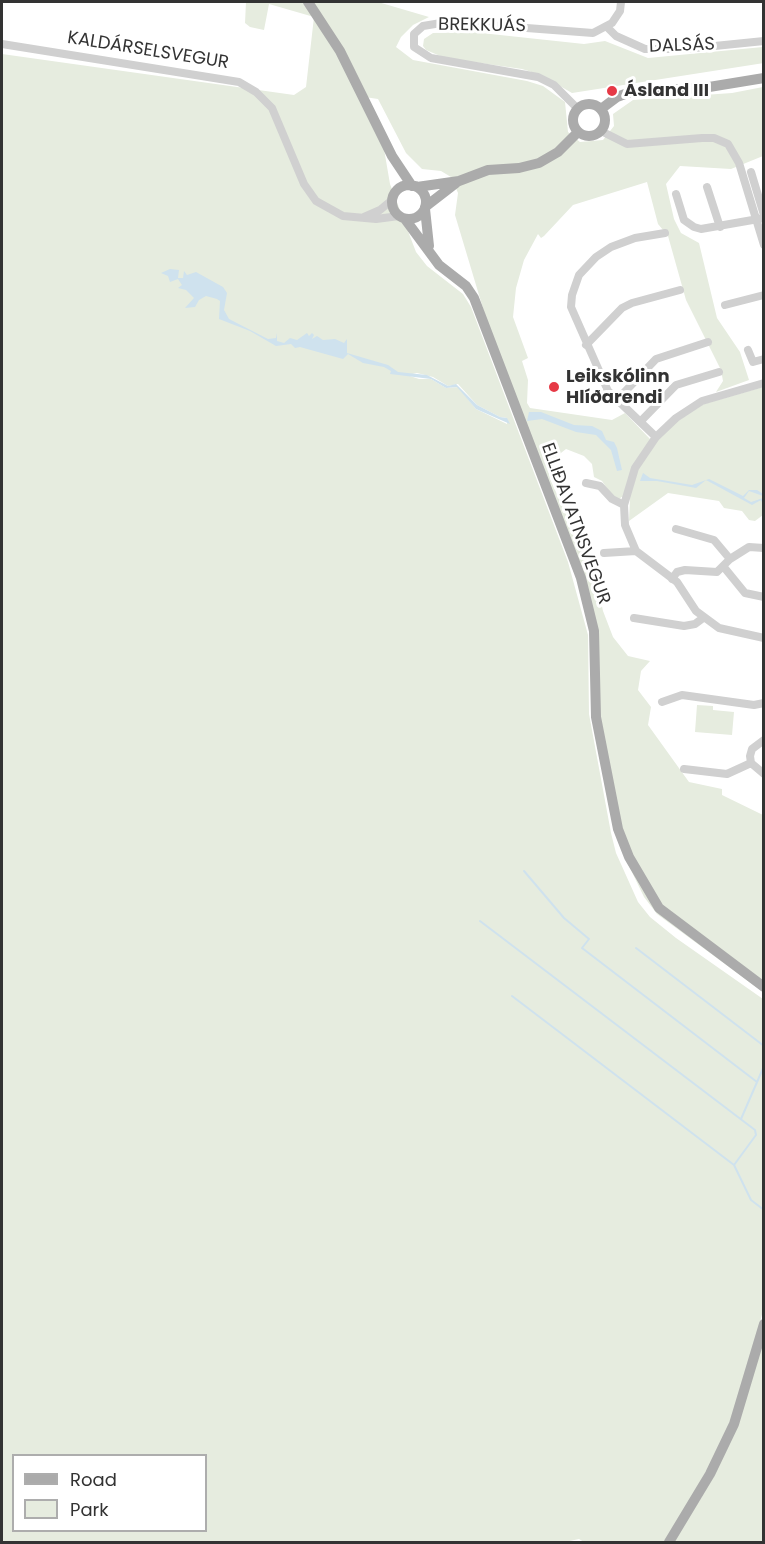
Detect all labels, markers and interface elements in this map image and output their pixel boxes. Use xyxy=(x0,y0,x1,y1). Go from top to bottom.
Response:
street label: BREKKUÁS xyxy=(438,14,526,38)
street label: KALDÁRSELSVEGUR xyxy=(66,28,230,74)
street label: DALSÁS xyxy=(649,34,715,58)
place label: Ásland III xyxy=(624,80,709,102)
marker: Ásland III xyxy=(605,84,619,98)
place label: Leikskólinn Hlíðarendi xyxy=(566,366,670,409)
marker: Leikskólinn Hlíðarendi xyxy=(547,380,561,394)
street label: ELLIÐAVATNSVEGUR xyxy=(536,440,614,608)
legend xyxy=(12,1454,207,1532)
text: Road xyxy=(70,1467,117,1492)
text: Park xyxy=(70,1497,109,1522)

